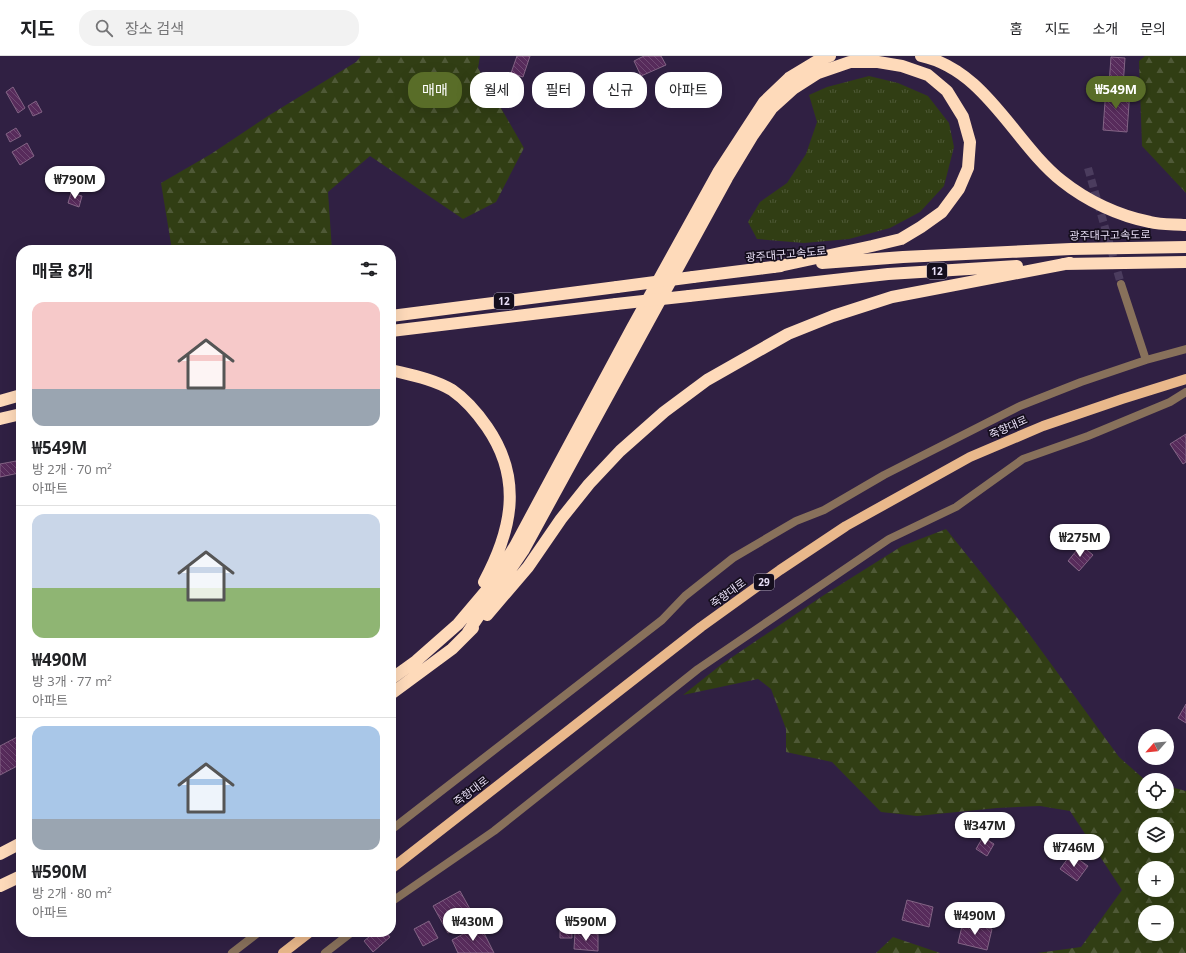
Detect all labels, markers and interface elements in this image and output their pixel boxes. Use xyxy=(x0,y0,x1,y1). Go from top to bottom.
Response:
search box xyxy=(79,10,359,46)
text: 지도 xyxy=(20,16,55,42)
icon: search xyxy=(93,17,115,39)
text: 장소 검색 xyxy=(125,18,184,38)
text: 홈 xyxy=(1010,19,1023,38)
text: 지도 xyxy=(1045,19,1070,38)
text: 소개 xyxy=(1092,19,1118,38)
text: 문의 xyxy=(1140,19,1166,38)
chip: 매매 xyxy=(408,72,462,108)
chip: 월세 xyxy=(470,72,524,108)
chip: 필터 xyxy=(532,72,585,108)
chip: 신규 xyxy=(593,72,647,108)
chip: 아파트 xyxy=(655,72,722,108)
pin: ₩549M xyxy=(1088,76,1144,110)
text: ₩549M xyxy=(1095,80,1137,98)
pin: ₩790M xyxy=(47,166,103,200)
text: ₩790M xyxy=(54,170,96,188)
street label: 광주대구고속도로 xyxy=(1069,226,1151,243)
street label: 광주대구고속도로 xyxy=(745,243,827,265)
icon: filters xyxy=(358,258,380,280)
text: 매물 8개 xyxy=(32,259,93,282)
road number: 12 xyxy=(927,263,947,279)
road number: 12 xyxy=(494,293,514,309)
icon: home xyxy=(170,328,242,400)
street label: 죽향대로 xyxy=(986,411,1029,442)
text: ₩549M xyxy=(32,436,87,459)
text: 방 2개 · 70 m² xyxy=(32,460,112,478)
text: 아파트 xyxy=(32,479,68,497)
pin: ₩275M xyxy=(1052,524,1108,558)
text: ₩275M xyxy=(1059,528,1101,546)
icon: home xyxy=(170,540,242,612)
road number: 29 xyxy=(754,574,774,590)
street label: 죽향대로 xyxy=(707,575,748,611)
text: ₩490M xyxy=(32,648,87,671)
text: 방 3개 · 77 m² xyxy=(32,672,112,690)
text: 아파트 xyxy=(32,691,68,709)
north arrow xyxy=(1138,729,1174,765)
map controls xyxy=(1138,729,1174,941)
icon: home xyxy=(170,752,242,824)
street label: 죽향대로 xyxy=(450,772,491,809)
button: locate xyxy=(1138,773,1174,809)
pin: ₩347M xyxy=(957,812,1013,846)
text: ₩347M xyxy=(964,816,1006,834)
button: layers xyxy=(1138,817,1174,853)
pin: ₩746M xyxy=(1046,834,1102,868)
text: ₩746M xyxy=(1053,838,1095,856)
text: ₩590M xyxy=(32,860,87,883)
button: + xyxy=(1138,861,1174,897)
text: 방 2개 · 80 m² xyxy=(32,884,112,902)
pin: ₩490M xyxy=(947,902,1003,936)
text: 아파트 xyxy=(32,903,68,921)
button: − xyxy=(1138,905,1174,941)
text: ₩490M xyxy=(954,906,996,924)
pin: ₩430M xyxy=(445,908,501,942)
pin: ₩590M xyxy=(558,908,614,942)
text: ₩430M xyxy=(452,912,494,930)
text: ₩590M xyxy=(565,912,607,930)

